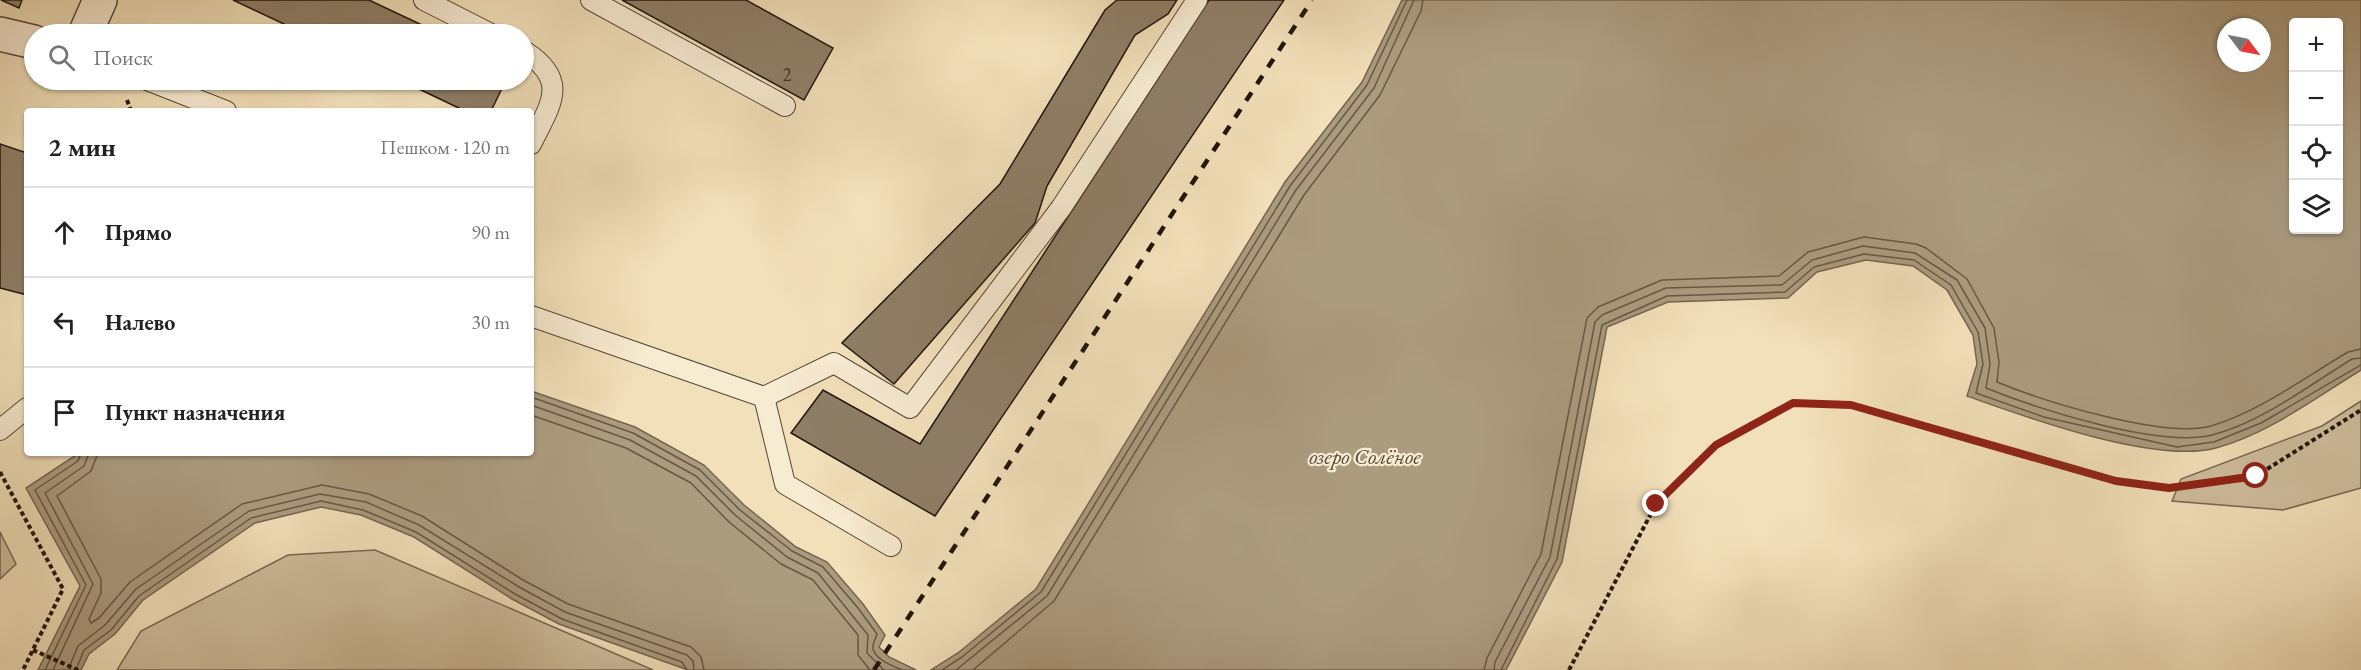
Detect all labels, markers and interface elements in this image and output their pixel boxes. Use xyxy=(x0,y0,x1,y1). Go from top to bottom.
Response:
north arrow xyxy=(2217,18,2271,72)
map controls xyxy=(2289,18,2343,234)
button: + xyxy=(2289,18,2343,72)
search box xyxy=(24,24,534,90)
icon: search xyxy=(45,41,78,74)
text: Поиск xyxy=(93,43,153,72)
house number: 2 xyxy=(783,63,792,86)
button: − xyxy=(2289,72,2343,126)
button: locate xyxy=(2289,126,2343,180)
text: 2 мин xyxy=(48,130,116,164)
text: Пешком · 120 m xyxy=(380,134,510,160)
button: layers xyxy=(2289,180,2343,234)
icon: ahead xyxy=(48,216,81,249)
text: Прямо xyxy=(105,218,172,247)
text: 90 m xyxy=(471,219,510,245)
icon: left xyxy=(48,306,81,339)
text: Налево xyxy=(105,308,175,337)
text: 30 m xyxy=(471,309,510,335)
icon: arrive xyxy=(48,396,81,429)
text: Пункт назначения xyxy=(105,398,285,427)
water label: озеро Солёное xyxy=(1309,442,1421,471)
route start xyxy=(2242,462,2268,488)
route end xyxy=(1642,490,1668,516)

